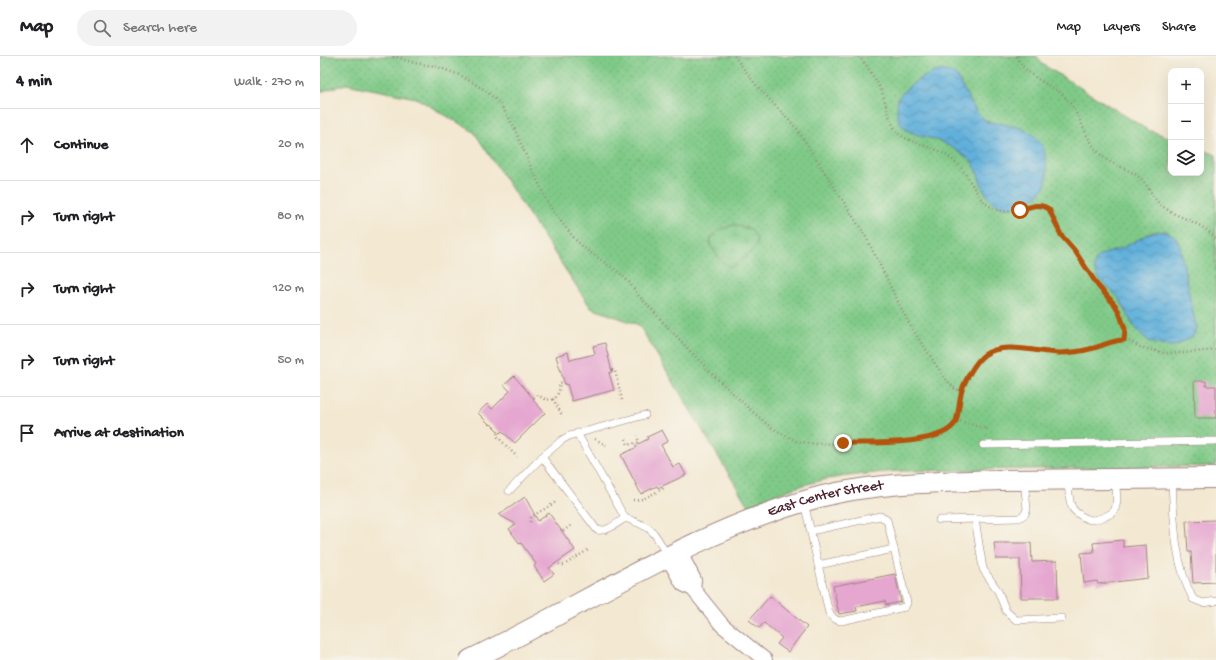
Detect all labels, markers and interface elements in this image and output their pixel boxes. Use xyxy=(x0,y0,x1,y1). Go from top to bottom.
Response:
search box xyxy=(77,10,357,46)
text: Map xyxy=(20,16,53,39)
icon: search xyxy=(91,17,113,39)
text: Search here xyxy=(123,19,197,37)
text: Map xyxy=(1057,19,1081,36)
text: Layers xyxy=(1103,19,1140,36)
text: Share xyxy=(1162,19,1196,36)
map controls xyxy=(1168,68,1204,176)
button: + xyxy=(1168,68,1204,104)
text: 4 min xyxy=(16,72,52,92)
text: Walk · 270 m xyxy=(234,75,304,90)
button: − xyxy=(1168,104,1204,140)
icon: ahead xyxy=(16,134,38,156)
text: Continue xyxy=(54,136,108,154)
text: 20 m xyxy=(278,137,304,152)
button: layers xyxy=(1168,140,1204,176)
route start xyxy=(1011,201,1029,219)
icon: right xyxy=(16,206,38,228)
text: Turn right xyxy=(54,208,114,226)
text: 80 m xyxy=(277,209,304,224)
icon: right xyxy=(16,278,38,300)
text: Turn right xyxy=(54,280,114,298)
text: 120 m xyxy=(273,281,304,296)
icon: right xyxy=(16,350,38,372)
text: Turn right xyxy=(54,352,114,370)
text: 50 m xyxy=(277,353,304,368)
icon: arrive xyxy=(16,422,38,444)
text: Arrive at destination xyxy=(54,424,184,442)
route end xyxy=(834,434,852,452)
street label: East Center Street xyxy=(765,477,886,522)

